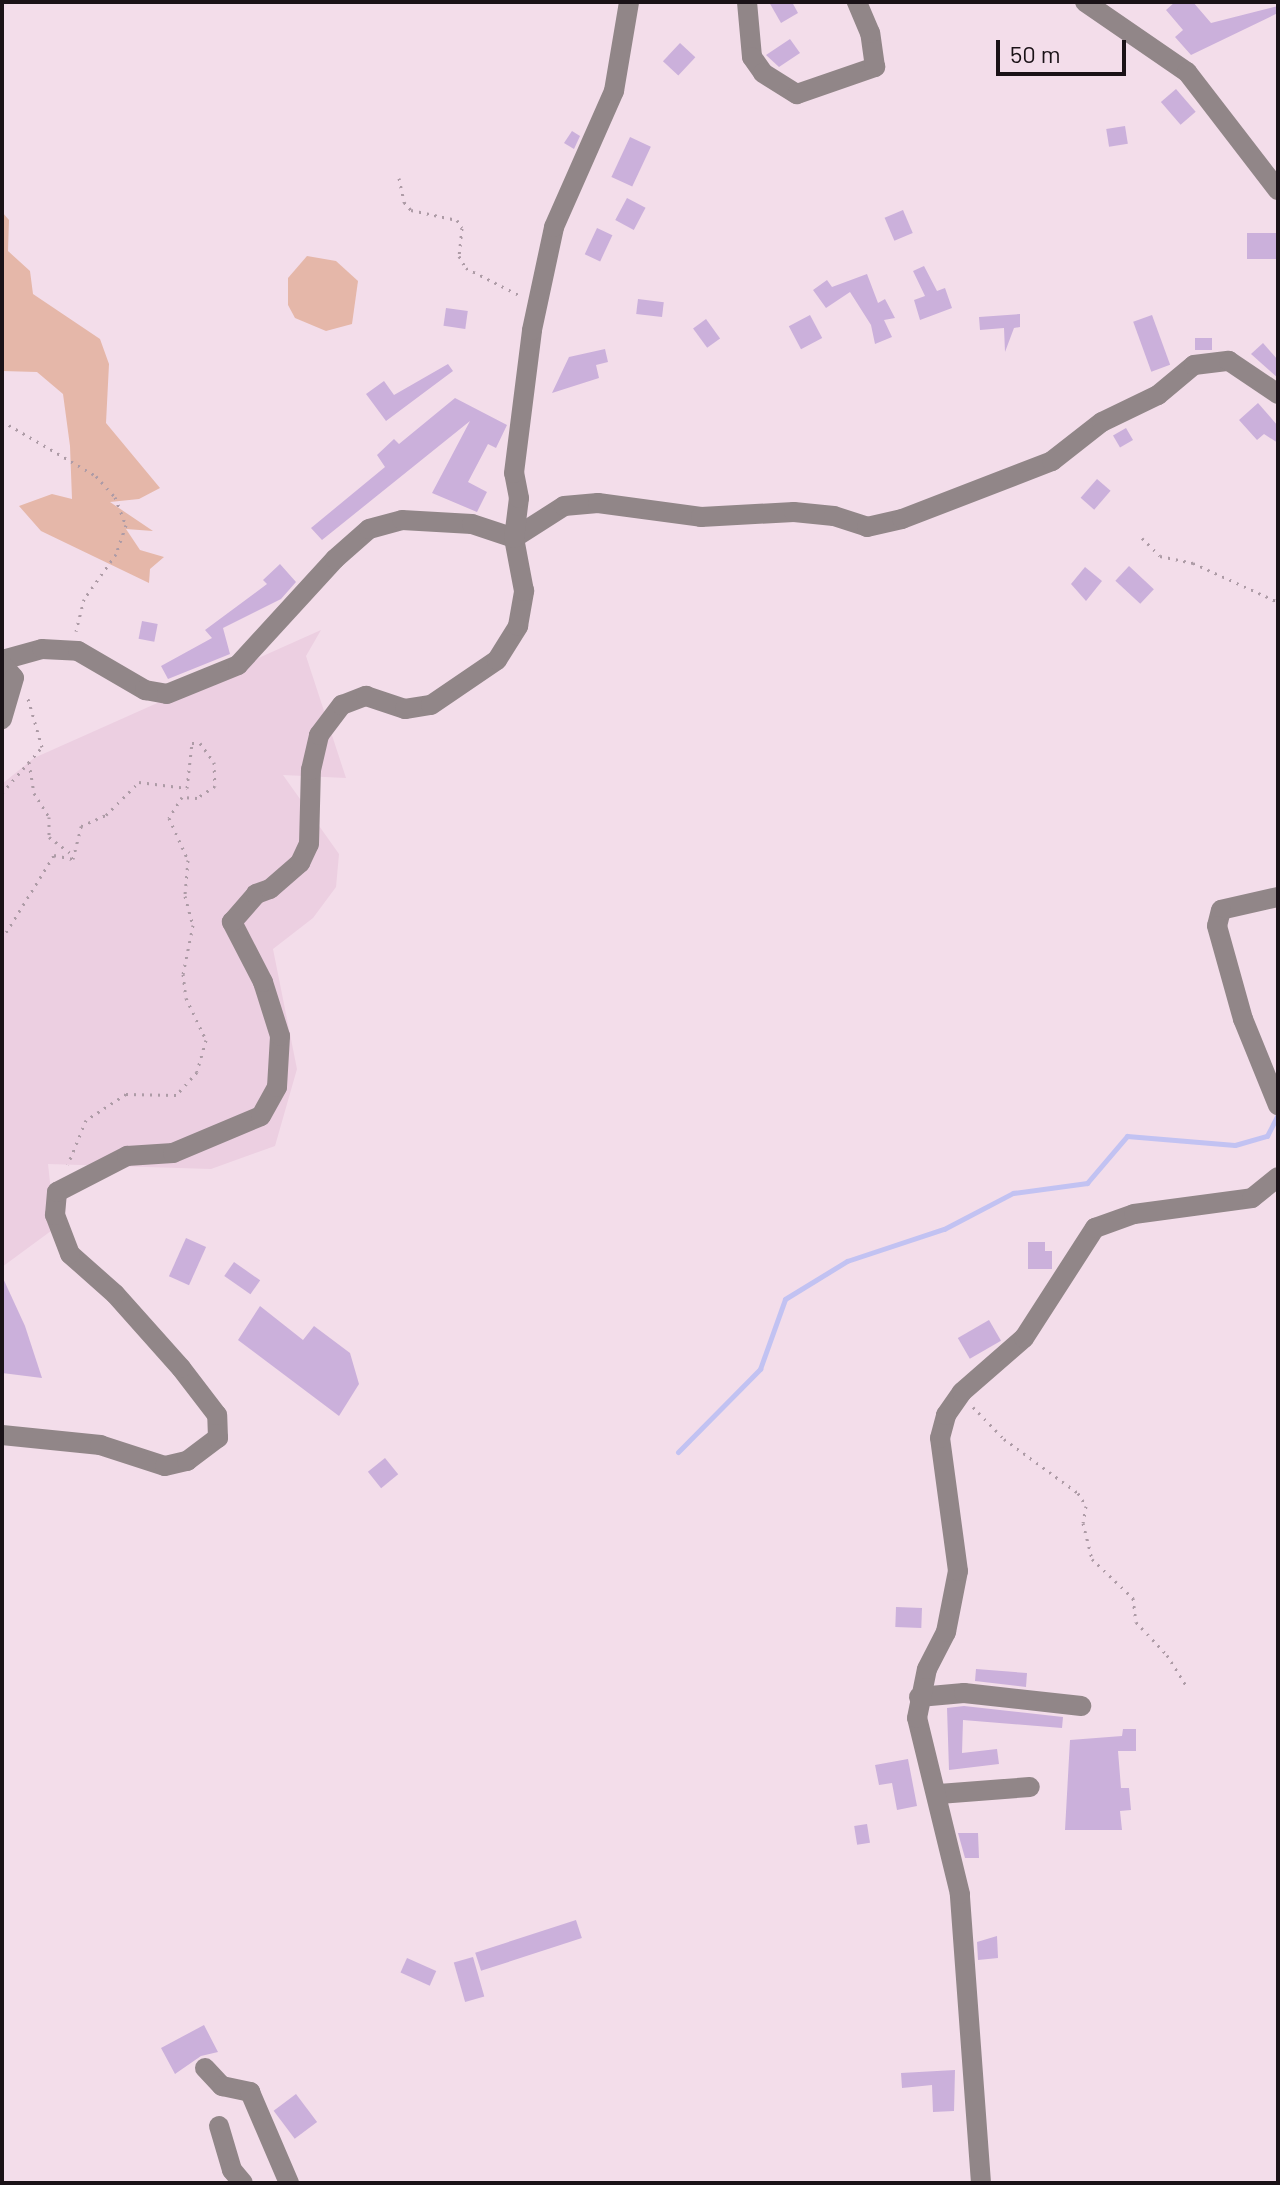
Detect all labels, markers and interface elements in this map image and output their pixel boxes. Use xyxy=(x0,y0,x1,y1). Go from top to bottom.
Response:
scale bar xyxy=(1000,24,1130,74)
text: 50 m xyxy=(1010,39,1061,68)

